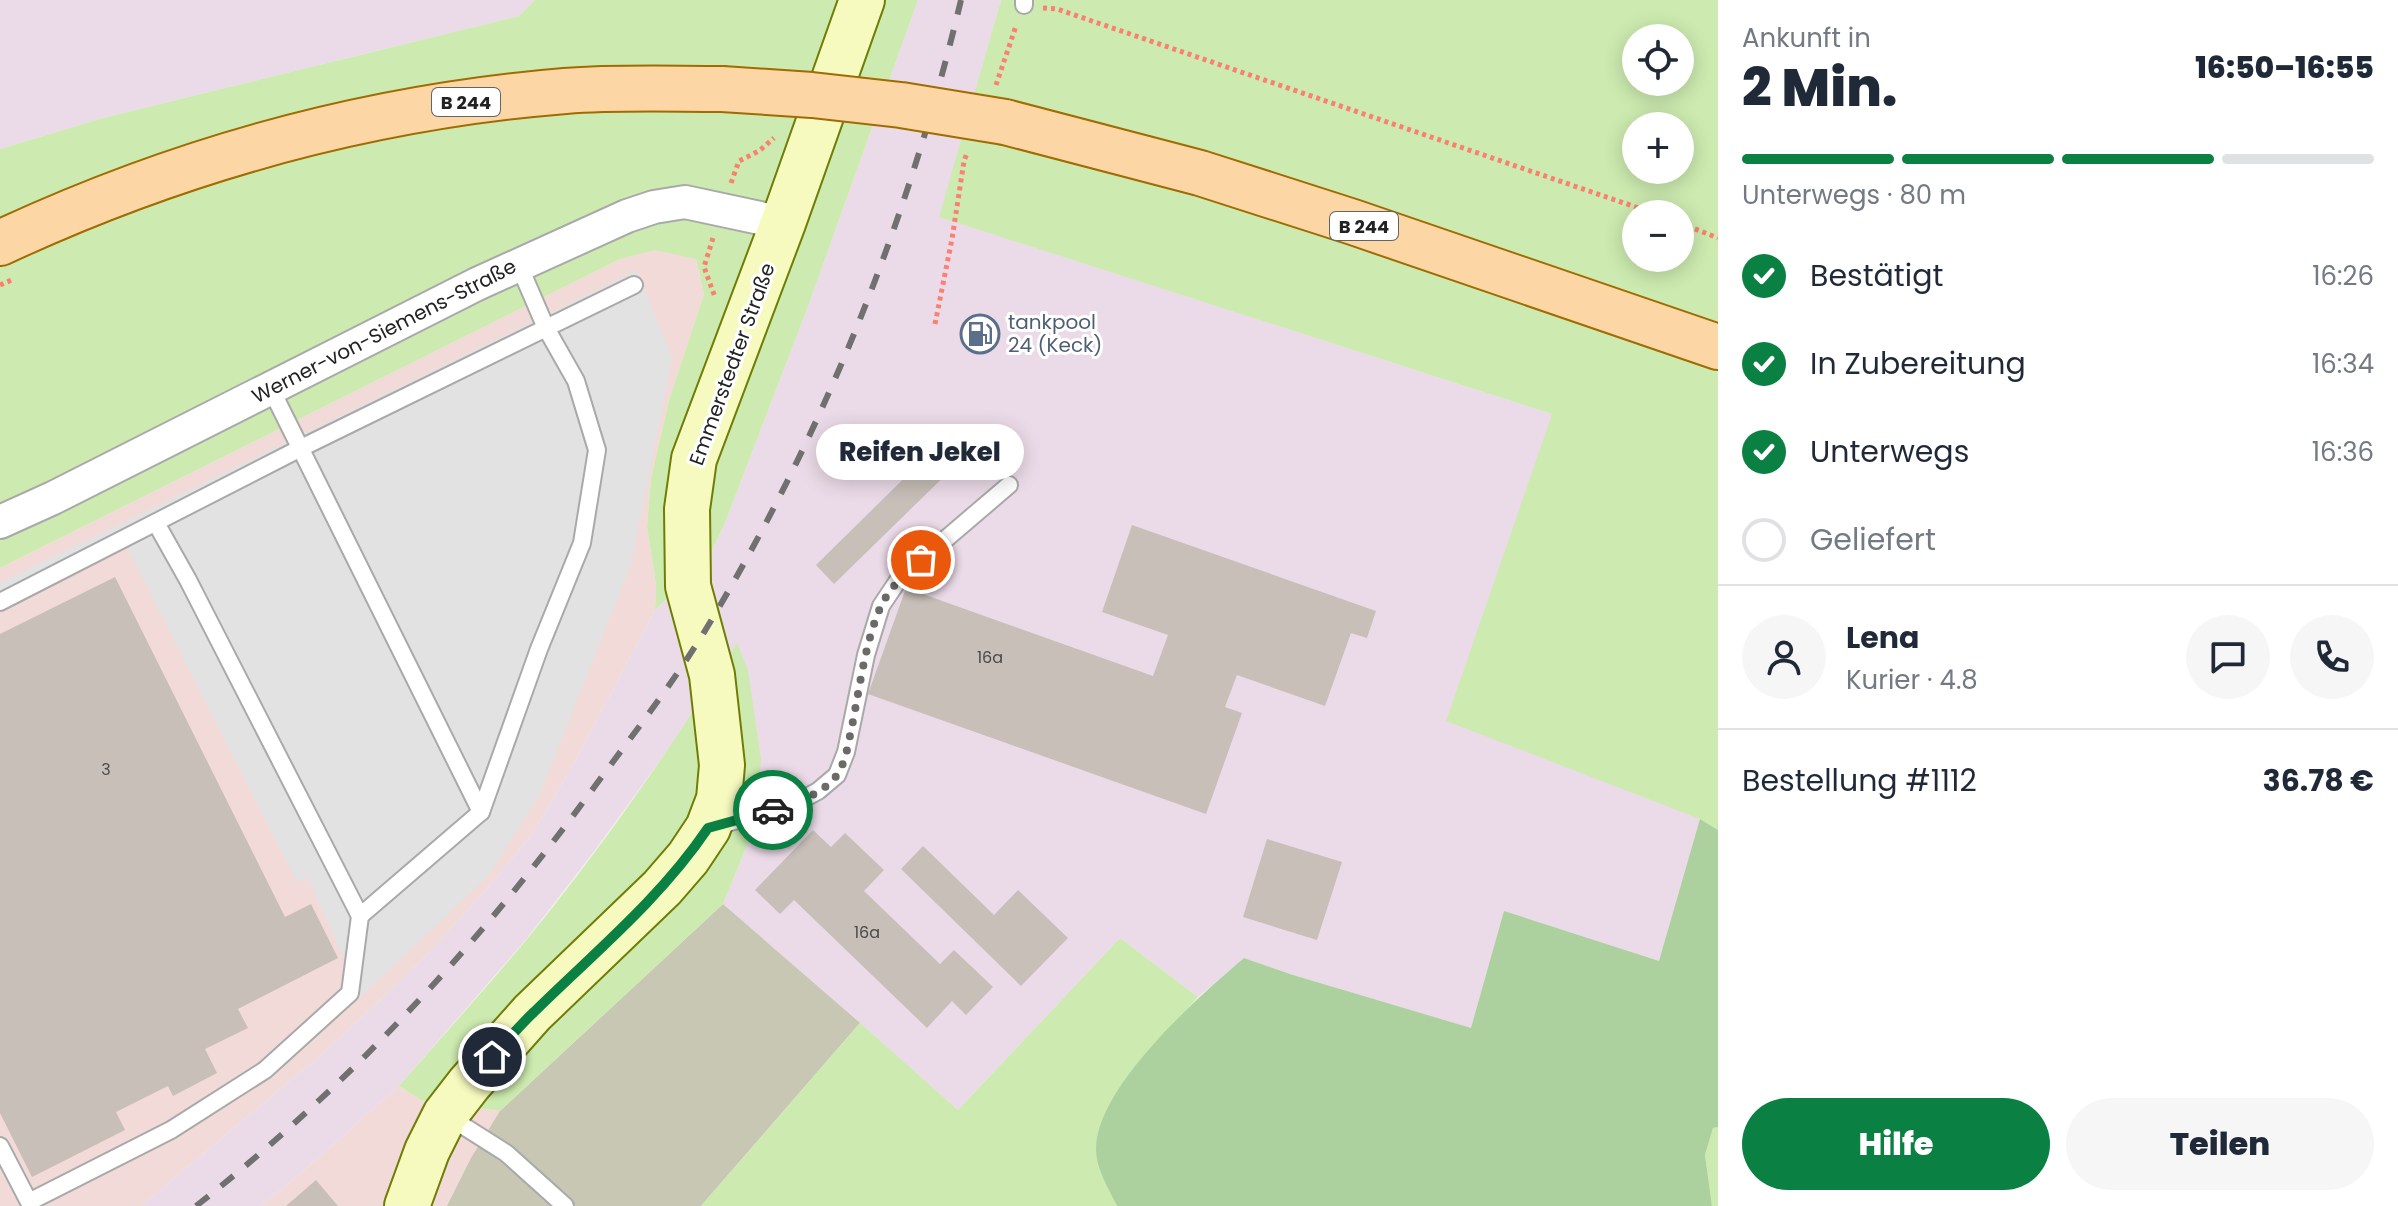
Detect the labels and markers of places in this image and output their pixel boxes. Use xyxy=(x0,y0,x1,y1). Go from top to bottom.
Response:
place label: tankpool 24 (Keck) xyxy=(1008,308,1102,359)
fuel station icon: tankpool 24 (Keck) xyxy=(959,313,1001,355)
callout: Reifen Jekel xyxy=(817,424,1025,480)
pin xyxy=(887,526,955,594)
pin xyxy=(458,1023,526,1091)

